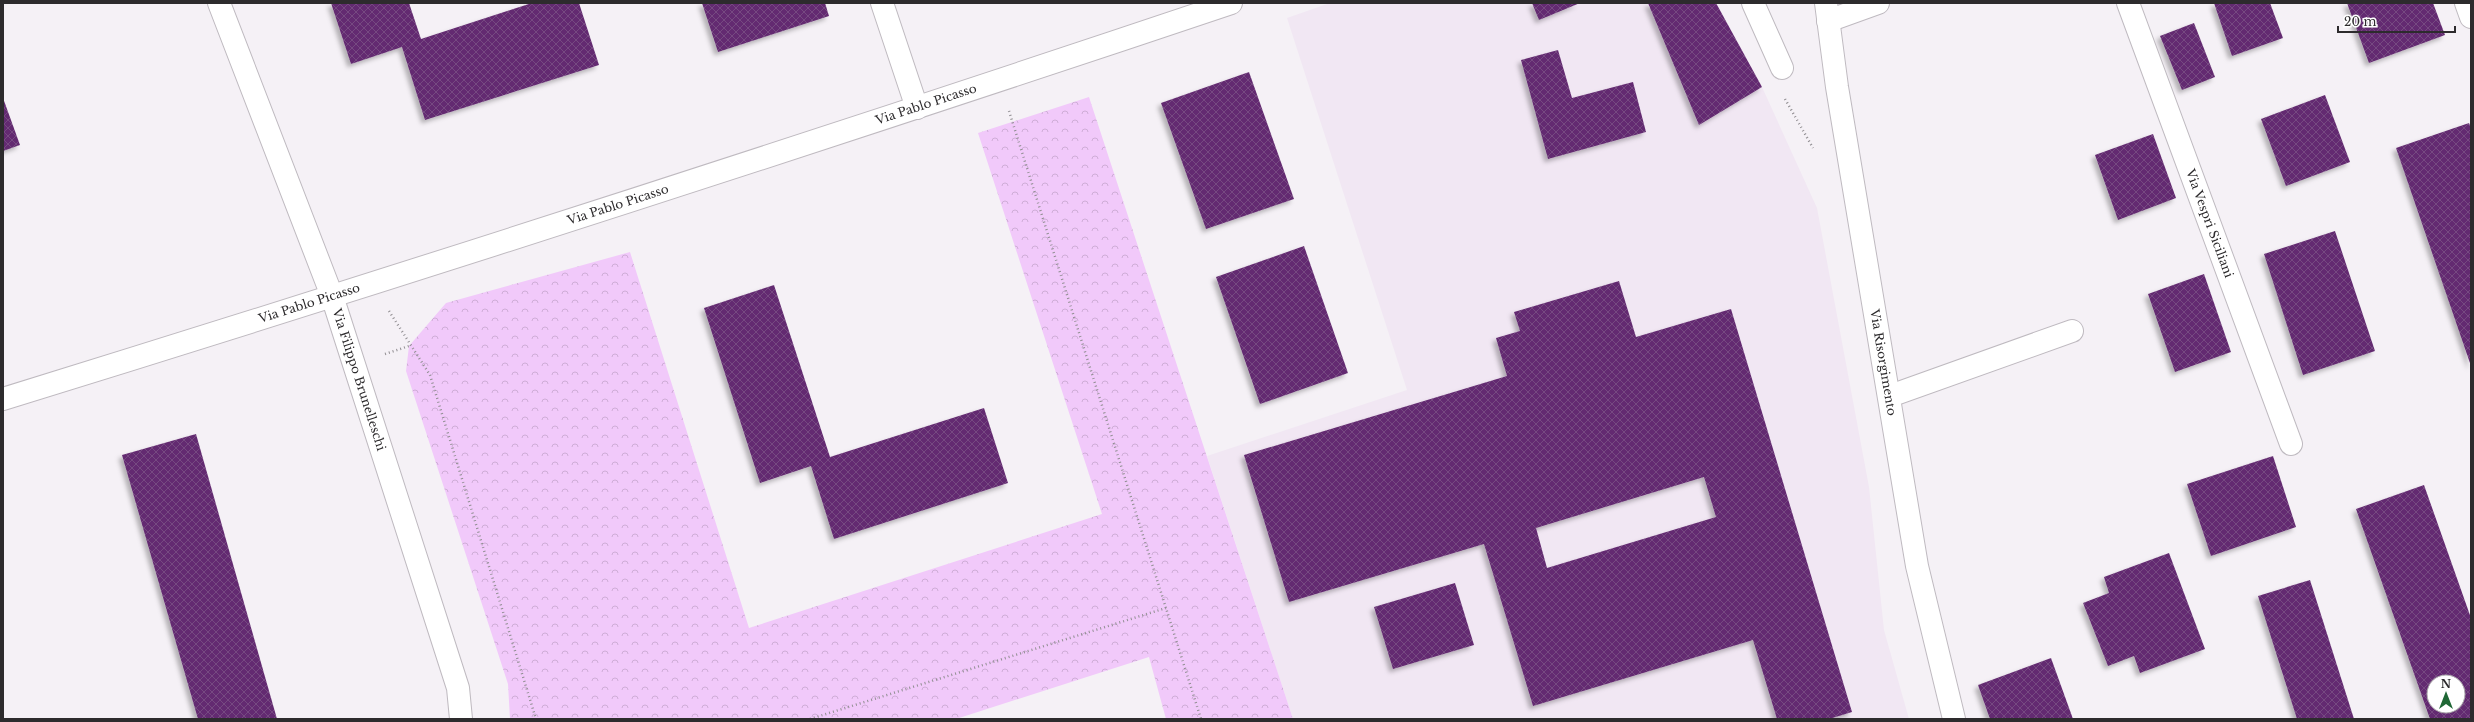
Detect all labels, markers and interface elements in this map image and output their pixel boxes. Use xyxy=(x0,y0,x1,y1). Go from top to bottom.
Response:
scale bar xyxy=(2338,8,2455,34)
text: 20 m xyxy=(2344,14,2376,29)
street label: Via Pablo Picasso xyxy=(873,80,978,128)
street label: Via Vespri Siciliani xyxy=(2183,166,2237,280)
street label: Via Pablo Picasso xyxy=(564,181,671,228)
street label: Via Pablo Picasso xyxy=(256,280,362,326)
street label: Via Filippo Brunelleschi xyxy=(329,306,389,452)
street label: Via Risorgimento xyxy=(1867,307,1900,417)
north arrow xyxy=(2426,674,2466,714)
text: N xyxy=(2441,677,2452,691)

